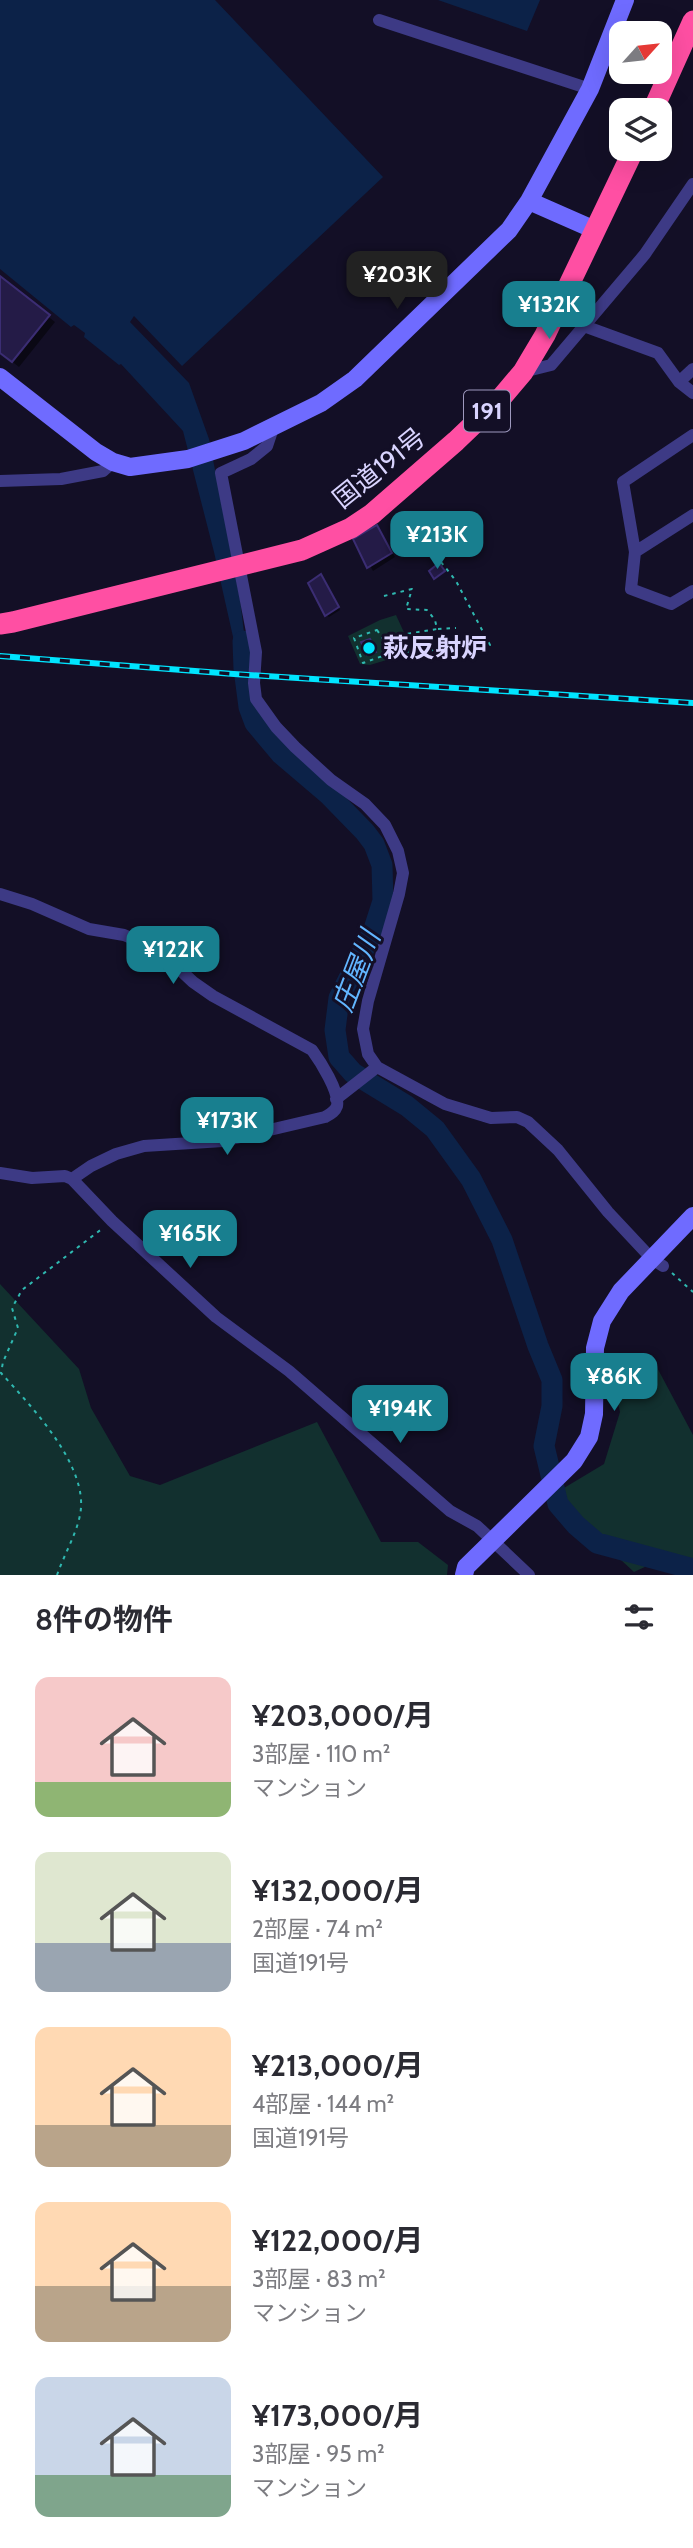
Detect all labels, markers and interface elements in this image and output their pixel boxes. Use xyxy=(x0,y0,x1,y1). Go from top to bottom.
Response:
north arrow xyxy=(609,21,672,84)
map controls xyxy=(609,21,672,161)
button: layers xyxy=(609,98,672,161)
pin: ¥203K xyxy=(348,252,446,311)
text: ¥203K xyxy=(362,260,432,288)
pin: ¥132K xyxy=(500,282,598,341)
text: ¥132K xyxy=(518,290,580,318)
road number: 191 xyxy=(464,390,510,432)
street label: 国道191号 xyxy=(326,421,432,515)
pin: ¥213K xyxy=(388,512,486,571)
text: ¥213K xyxy=(406,520,468,548)
place label: 萩反射炉 xyxy=(383,632,487,664)
marker: 萩反射炉 xyxy=(361,640,377,656)
water label: 庄屋川 xyxy=(325,923,388,1016)
pin: ¥122K xyxy=(124,926,222,986)
text: ¥122K xyxy=(142,935,204,963)
pin: ¥173K xyxy=(178,1098,276,1157)
text: ¥173K xyxy=(197,1106,257,1134)
pin: ¥165K xyxy=(141,1210,239,1270)
text: ¥165K xyxy=(159,1219,221,1247)
pin: ¥86K xyxy=(573,1354,655,1413)
text: ¥86K xyxy=(586,1362,642,1390)
pin: ¥194K xyxy=(351,1386,449,1445)
text: ¥194K xyxy=(368,1394,432,1422)
icon: filters xyxy=(620,1598,658,1636)
text: 8件の物件 xyxy=(35,1601,173,1638)
text: ¥203,000/月 xyxy=(252,1697,434,1734)
icon: home xyxy=(91,1705,175,1789)
text: 3部屋 · 110 m² xyxy=(252,1740,390,1768)
text: マンション xyxy=(252,1774,367,1802)
text: ¥132,000/月 xyxy=(252,1872,424,1909)
icon: home xyxy=(91,1880,175,1964)
text: 2部屋 · 74 m² xyxy=(252,1915,383,1943)
text: 国道191号 xyxy=(252,1949,349,1977)
text: ¥213,000/月 xyxy=(252,2047,424,2084)
icon: home xyxy=(91,2055,175,2139)
text: 4部屋 · 144 m² xyxy=(252,2090,394,2118)
text: 国道191号 xyxy=(252,2124,349,2152)
text: ¥122,000/月 xyxy=(252,2222,424,2259)
icon: home xyxy=(91,2230,175,2314)
text: 3部屋 · 83 m² xyxy=(252,2265,386,2293)
text: マンション xyxy=(252,2299,367,2327)
text: ¥173,000/月 xyxy=(252,2397,423,2434)
icon: home xyxy=(91,2405,175,2489)
text: 3部屋 · 95 m² xyxy=(252,2440,385,2468)
text: マンション xyxy=(252,2474,367,2502)

